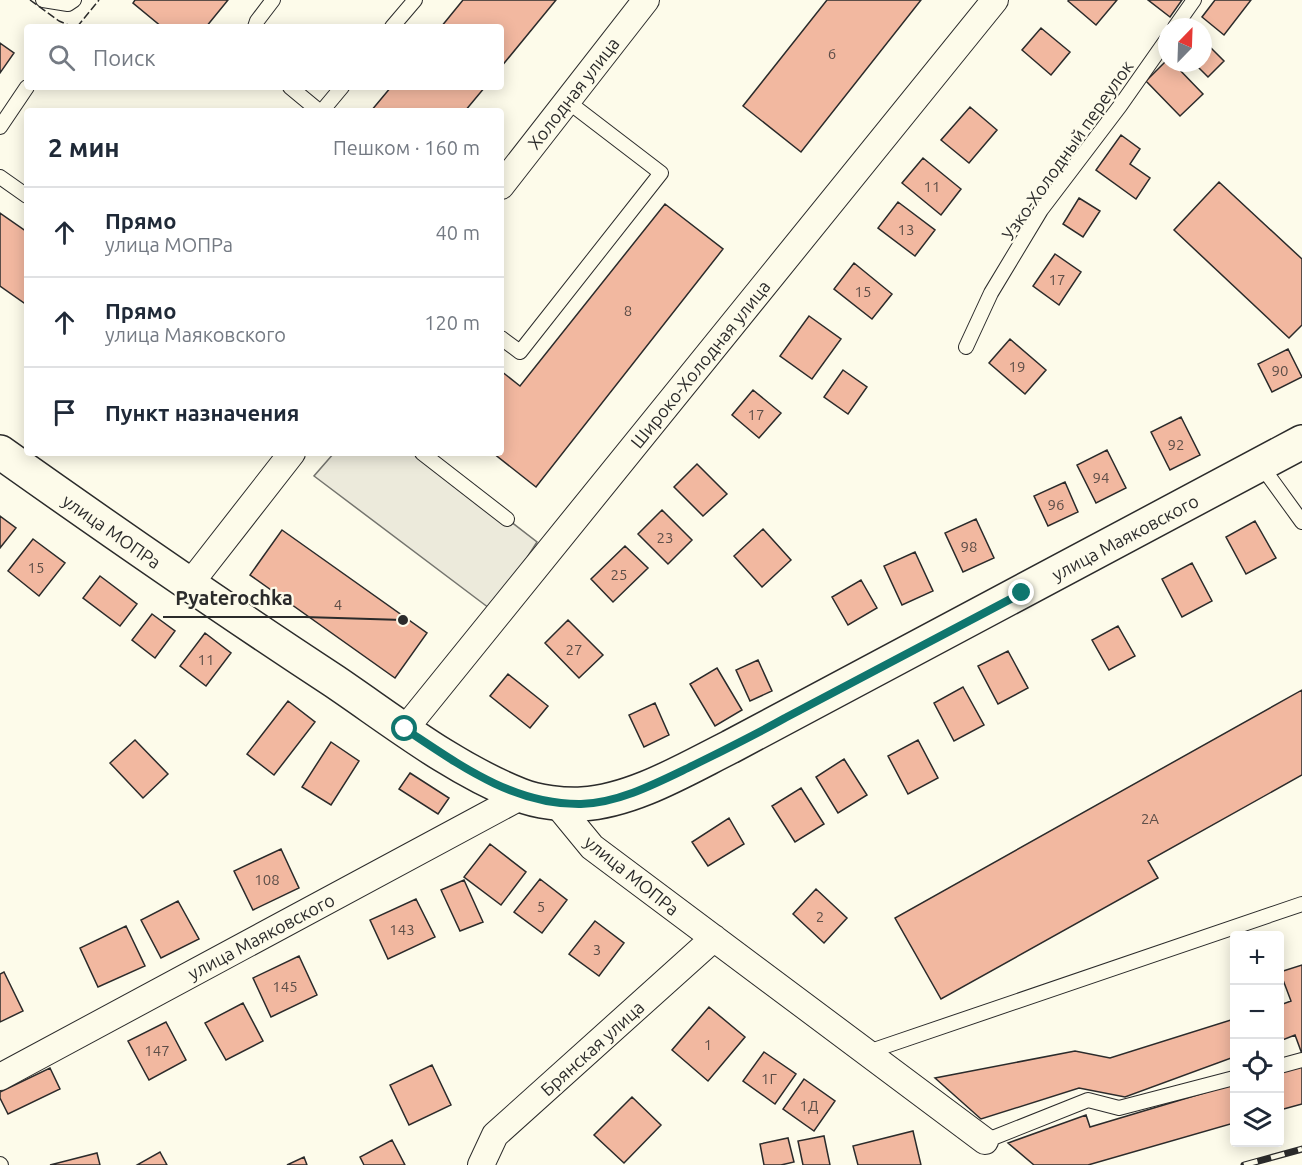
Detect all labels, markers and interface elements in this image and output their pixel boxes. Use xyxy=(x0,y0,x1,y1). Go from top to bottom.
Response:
north arrow xyxy=(1158,18,1212,72)
search box xyxy=(24,24,504,90)
street label: Холодная улица xyxy=(523,33,623,153)
icon: search xyxy=(45,41,78,74)
text: Поиск xyxy=(93,45,156,70)
house number: 6 xyxy=(828,45,836,62)
street label: Узко-Холодный переулок xyxy=(997,56,1137,244)
text: 2 мин xyxy=(48,133,120,162)
text: Пешком · 160 m xyxy=(333,136,480,159)
house number: 11 xyxy=(924,178,940,195)
text: Прямо xyxy=(105,208,176,233)
icon: ahead xyxy=(48,216,81,249)
text: 40 m xyxy=(436,221,480,244)
house number: 13 xyxy=(898,221,914,238)
text: улица МОПРа xyxy=(105,233,233,256)
house number: 17 xyxy=(1049,271,1065,288)
street label: Широко-Холодная улица xyxy=(626,276,774,452)
house number: 15 xyxy=(855,283,871,300)
text: Прямо xyxy=(105,298,176,323)
house number: 8 xyxy=(624,302,632,319)
icon: ahead xyxy=(48,306,81,339)
text: 120 m xyxy=(424,311,480,334)
text: улица Маяковского xyxy=(105,323,286,346)
house number: 19 xyxy=(1009,358,1025,375)
house number: 90 xyxy=(1272,362,1288,379)
icon: arrive xyxy=(48,396,81,429)
text: Пункт назначения xyxy=(105,400,299,425)
house number: 17 xyxy=(748,406,764,423)
house number: 92 xyxy=(1168,436,1184,453)
house number: 94 xyxy=(1093,469,1109,486)
street label: улица МОПРа xyxy=(59,490,165,572)
street label: улица Маяковского xyxy=(1048,490,1202,584)
house number: 96 xyxy=(1048,496,1064,513)
house number: 23 xyxy=(657,529,673,546)
house number: 98 xyxy=(961,538,977,555)
house number: 15 xyxy=(28,559,44,576)
house number: 25 xyxy=(611,566,627,583)
callout: Pyaterochka xyxy=(163,579,305,617)
route end xyxy=(1008,579,1034,605)
text: Pyaterochka xyxy=(175,586,293,609)
house number: 4 xyxy=(334,596,342,613)
house number: 27 xyxy=(566,641,582,658)
house number: 11 xyxy=(198,651,214,668)
route start xyxy=(391,715,417,741)
house number: 2А xyxy=(1141,810,1159,827)
street label: улица МОПРа xyxy=(581,831,683,919)
house number: 108 xyxy=(254,871,280,888)
street label: улица Маяковского xyxy=(184,889,338,983)
house number: 5 xyxy=(537,898,545,915)
house number: 2 xyxy=(816,908,824,925)
house number: 143 xyxy=(389,921,415,938)
map controls xyxy=(1230,931,1284,1147)
button: + xyxy=(1230,931,1284,985)
house number: 3 xyxy=(593,941,601,958)
house number: 145 xyxy=(272,978,298,995)
button: − xyxy=(1230,985,1284,1039)
street label: Брянская улица xyxy=(536,996,648,1100)
house number: 1 xyxy=(704,1036,712,1053)
button: locate xyxy=(1230,1039,1284,1093)
house number: 147 xyxy=(144,1042,170,1059)
house number: 1Г xyxy=(761,1070,778,1087)
button: layers xyxy=(1230,1093,1284,1147)
house number: 1Д xyxy=(800,1097,818,1114)

